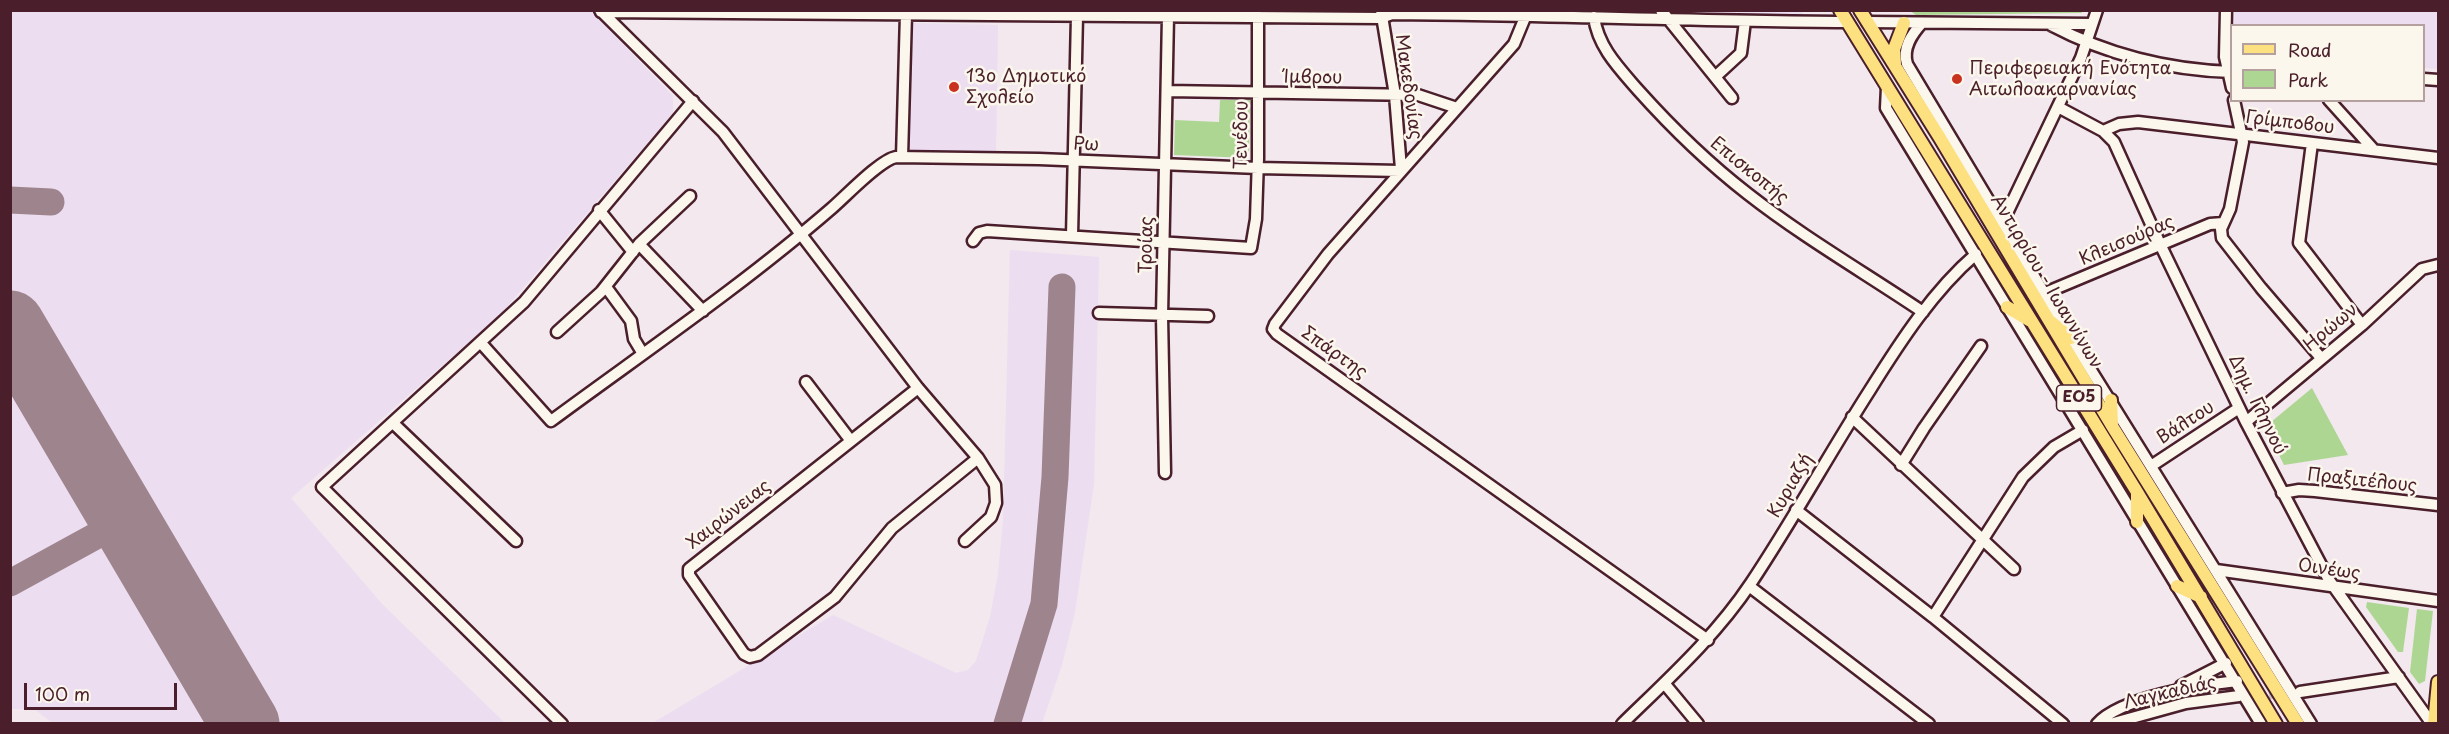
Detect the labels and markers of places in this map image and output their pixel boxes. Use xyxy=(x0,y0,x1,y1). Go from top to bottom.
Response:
place label: Περιφερειακή Ενότητα Αιτωλοακαρνανίας xyxy=(1969,58,2171,100)
place label: 13ο Δημοτικό Σχολείο xyxy=(966,66,1086,109)
marker: Περιφερειακή Ενότητα Αιτωλοακαρνανίας xyxy=(1950,72,1964,86)
marker: 13ο Δημοτικό Σχολείο xyxy=(947,80,961,94)

